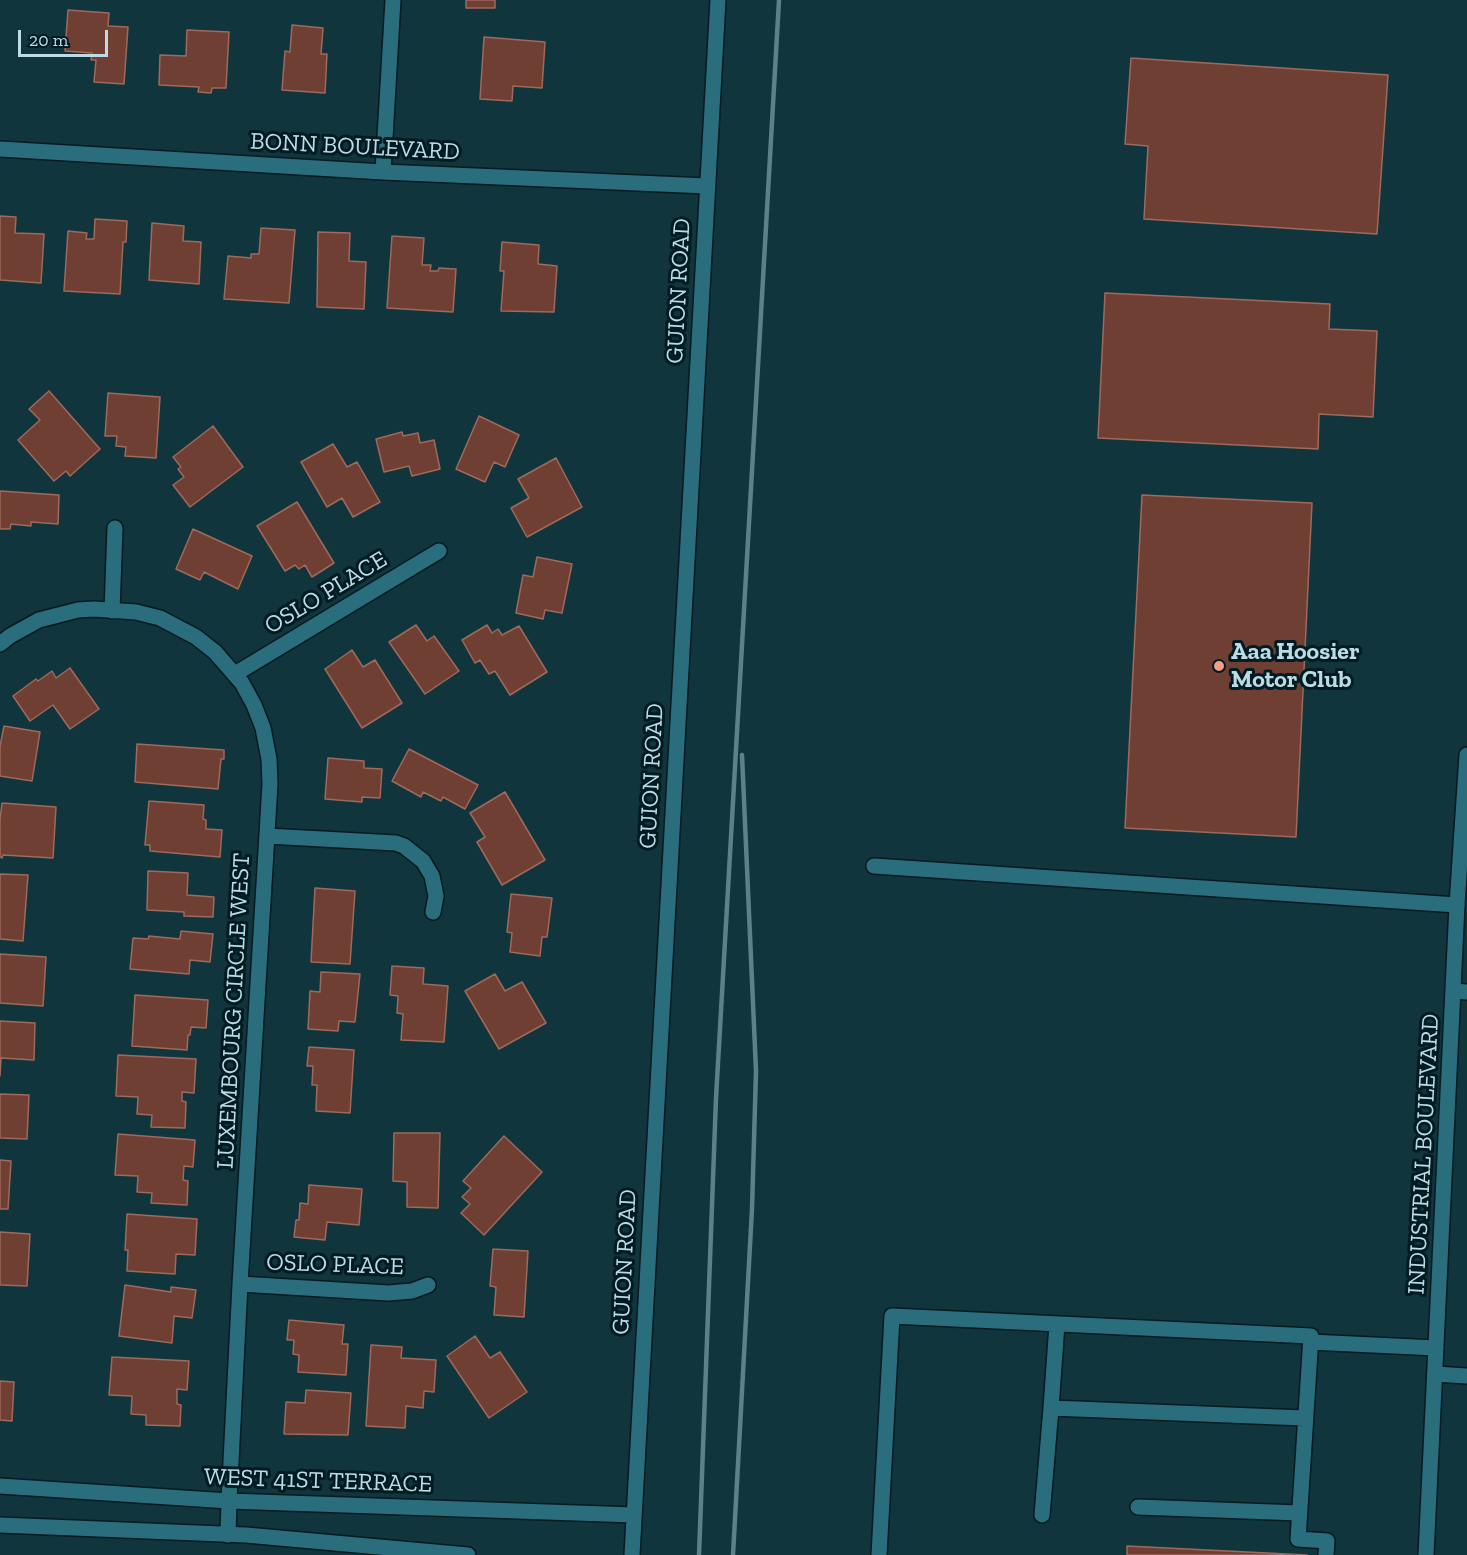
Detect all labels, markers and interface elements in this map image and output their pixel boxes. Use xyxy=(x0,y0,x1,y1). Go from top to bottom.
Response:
scale bar xyxy=(21,18,111,56)
text: 20 m xyxy=(29,29,68,51)
street label: BONN BOULEVARD xyxy=(249,127,461,167)
street label: GUION ROAD xyxy=(661,218,697,364)
street label: OSLO PLACE xyxy=(260,545,392,641)
place label: Aaa Hoosier Motor Club xyxy=(1231,638,1360,694)
marker: Aaa Hoosier Motor Club xyxy=(1212,659,1226,673)
street label: GUION ROAD xyxy=(634,703,670,849)
street label: LUXEMBOURG CIRCLE WEST xyxy=(211,852,257,1170)
street label: INDUSTRIAL BOULEVARD xyxy=(1402,1013,1446,1295)
street label: GUION ROAD xyxy=(607,1189,643,1335)
street label: OSLO PLACE xyxy=(266,1248,404,1282)
street label: WEST 41ST TERRACE xyxy=(204,1463,432,1499)

